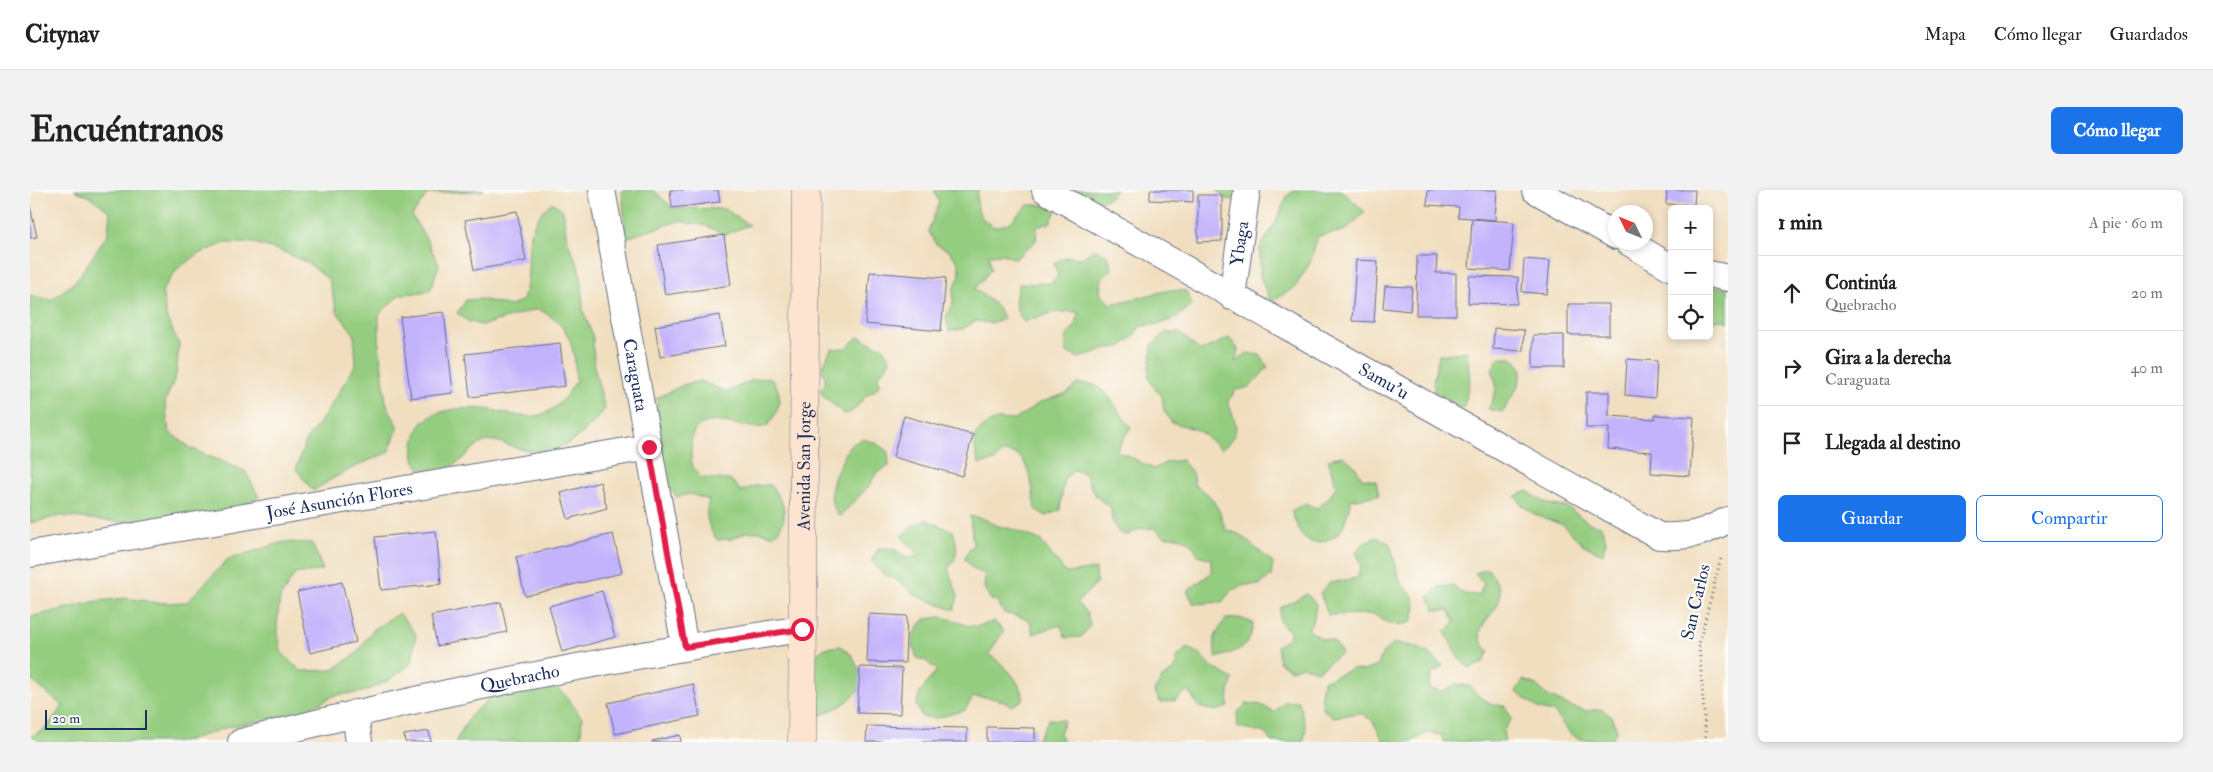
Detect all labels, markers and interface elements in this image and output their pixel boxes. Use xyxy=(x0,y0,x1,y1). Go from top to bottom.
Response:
text: Citynav xyxy=(25,19,99,50)
text: Mapa xyxy=(1925,23,1966,46)
text: Cómo llegar xyxy=(1994,23,2082,46)
text: Guardados xyxy=(2110,23,2188,46)
button: Cómo llegar xyxy=(2051,107,2183,154)
text: Encuéntranos xyxy=(30,108,223,152)
north arrow xyxy=(1608,205,1653,250)
map controls xyxy=(1668,205,1713,340)
button: + xyxy=(1668,205,1713,250)
text: 1 min xyxy=(1778,209,1823,236)
text: A pie · 60 m xyxy=(2089,213,2163,233)
street label: Ybaga xyxy=(1225,219,1254,267)
button: − xyxy=(1668,250,1713,295)
text: Continúa xyxy=(1825,271,1896,295)
icon: ahead xyxy=(1778,279,1806,307)
text: 20 m xyxy=(2131,283,2163,303)
button: locate xyxy=(1668,295,1713,340)
text: Quebracho xyxy=(1825,295,1896,315)
street label: Caraguata xyxy=(618,337,654,414)
text: Gira a la derecha xyxy=(1825,346,1951,370)
icon: right xyxy=(1778,354,1806,382)
street label: Samu'u xyxy=(1355,358,1413,404)
text: 40 m xyxy=(2130,358,2163,378)
text: Caraguata xyxy=(1825,370,1890,390)
street label: Avenida San Jorge xyxy=(792,401,816,532)
icon: arrive xyxy=(1778,429,1806,457)
text: Llegada al destino xyxy=(1825,431,1960,455)
route end xyxy=(638,436,661,459)
street label: José Asunción Flores xyxy=(264,477,414,525)
button: Guardar xyxy=(1778,495,1966,542)
button: Compartir xyxy=(1976,495,2163,542)
street label: San Carlos xyxy=(1676,562,1716,642)
route start xyxy=(791,618,814,641)
street label: Quebracho xyxy=(478,659,562,697)
scale bar xyxy=(45,707,148,730)
text: 20 m xyxy=(52,710,80,727)

